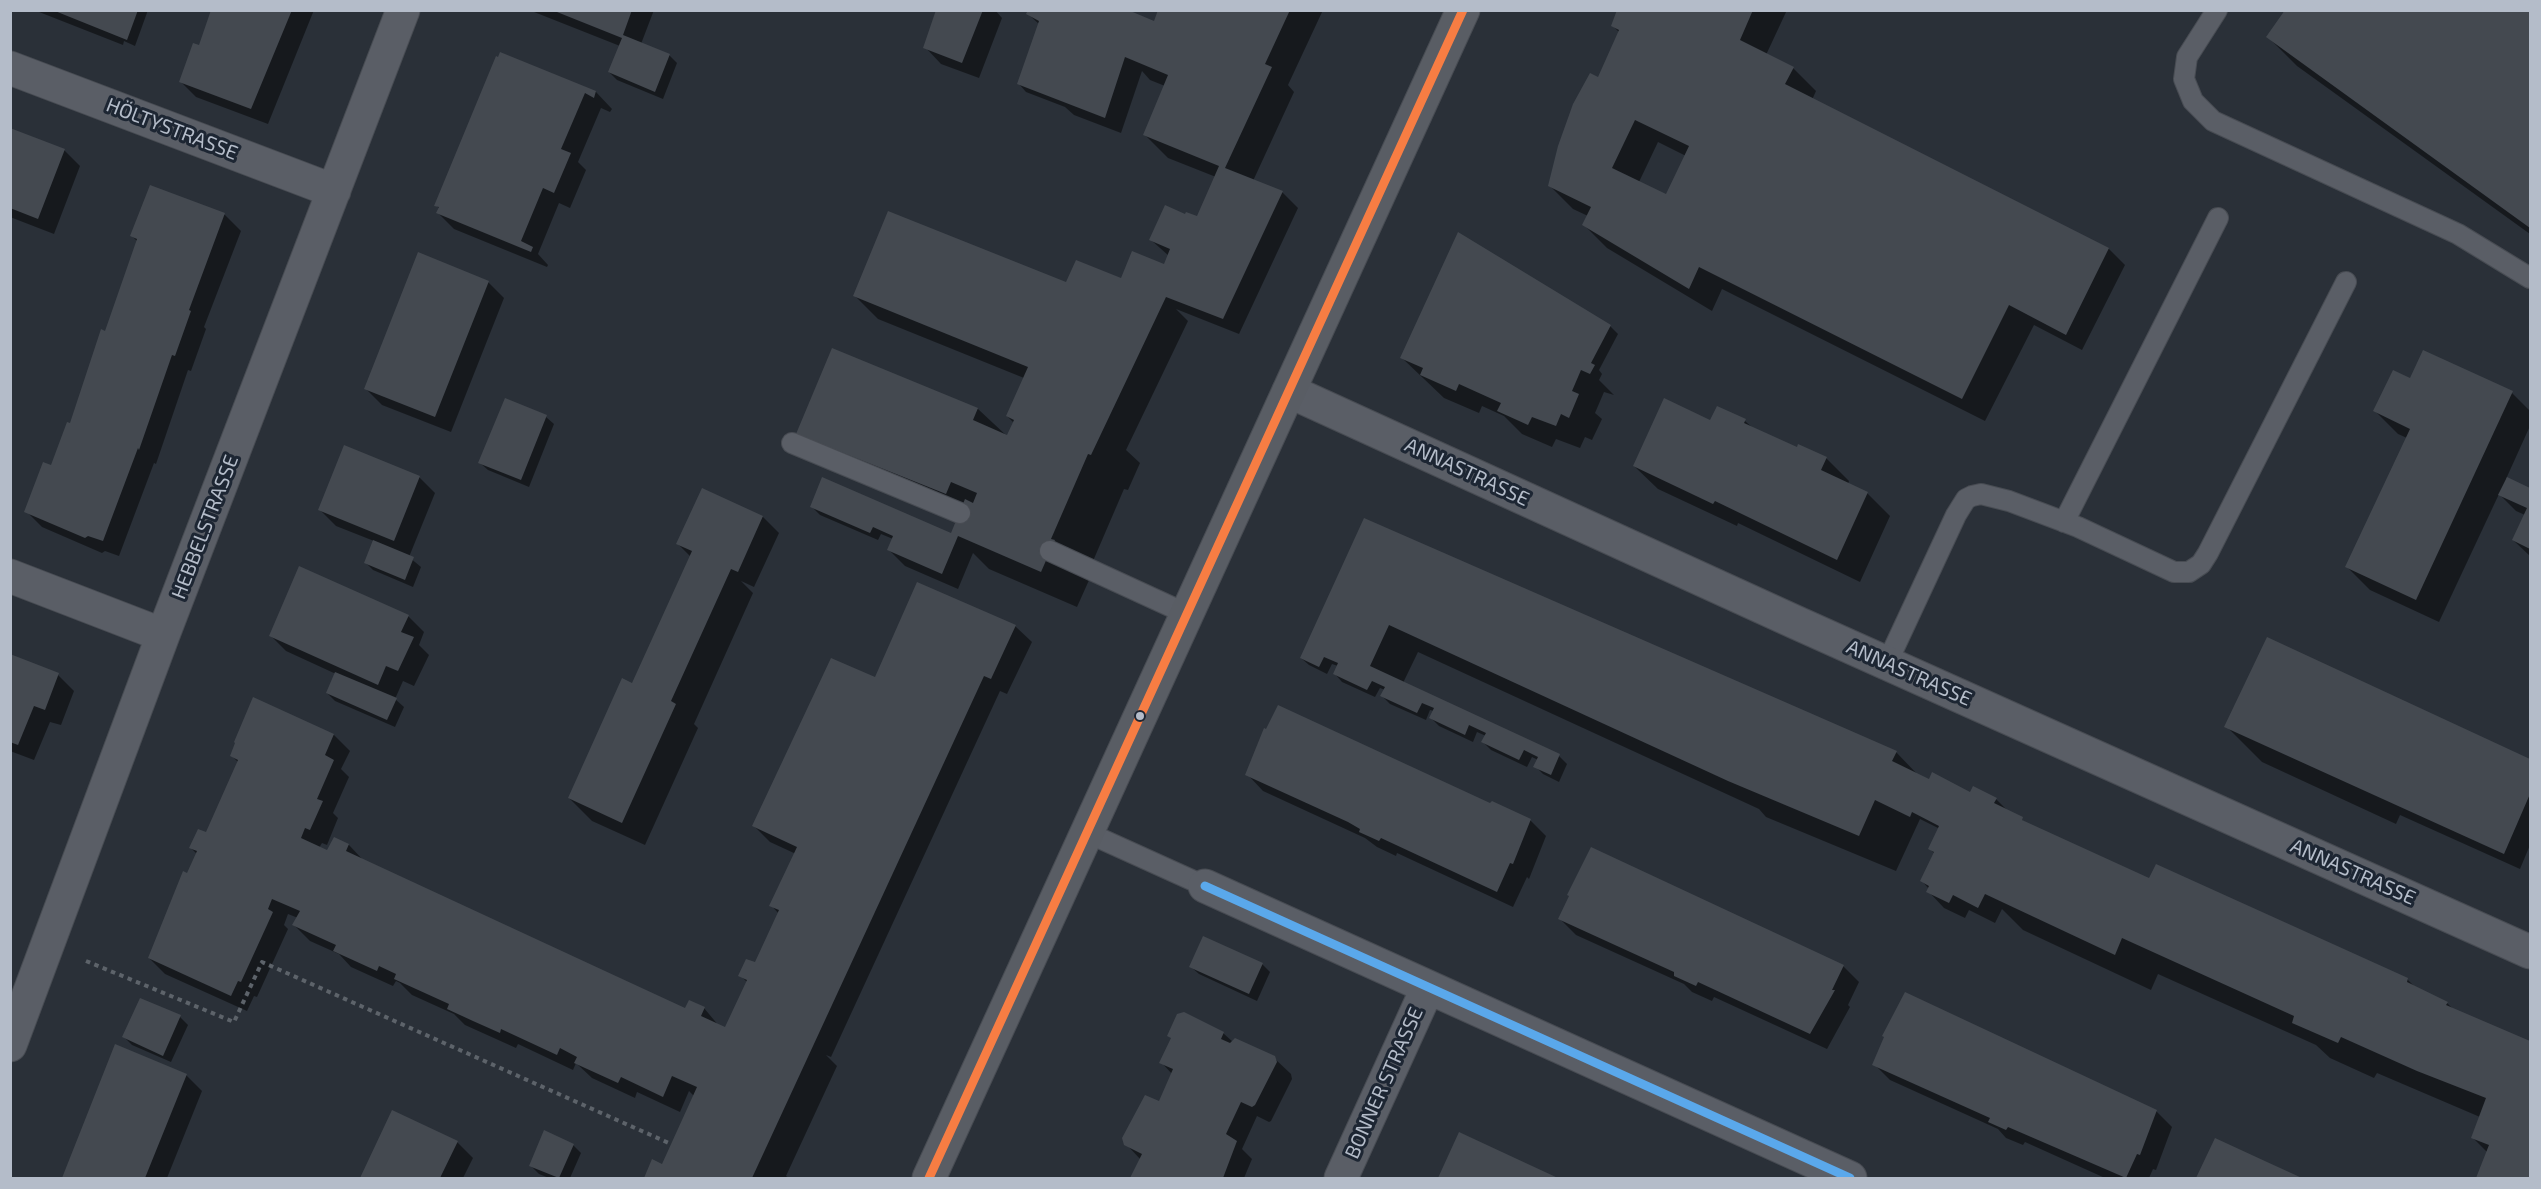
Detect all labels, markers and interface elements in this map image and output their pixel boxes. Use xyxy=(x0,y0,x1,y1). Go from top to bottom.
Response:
street label: HÖLTYSTRASSE xyxy=(103,93,241,165)
street label: ANNASTRASSE xyxy=(1401,433,1533,511)
street label: HEBBELSTRASSE xyxy=(167,452,243,602)
street label: ANNASTRASSE xyxy=(1843,635,1975,711)
unlabelled marker xyxy=(1134,710,1146,722)
street label: ANNASTRASSE xyxy=(2287,834,2419,910)
street label: BONNER STRASSE xyxy=(1340,1004,1428,1162)

